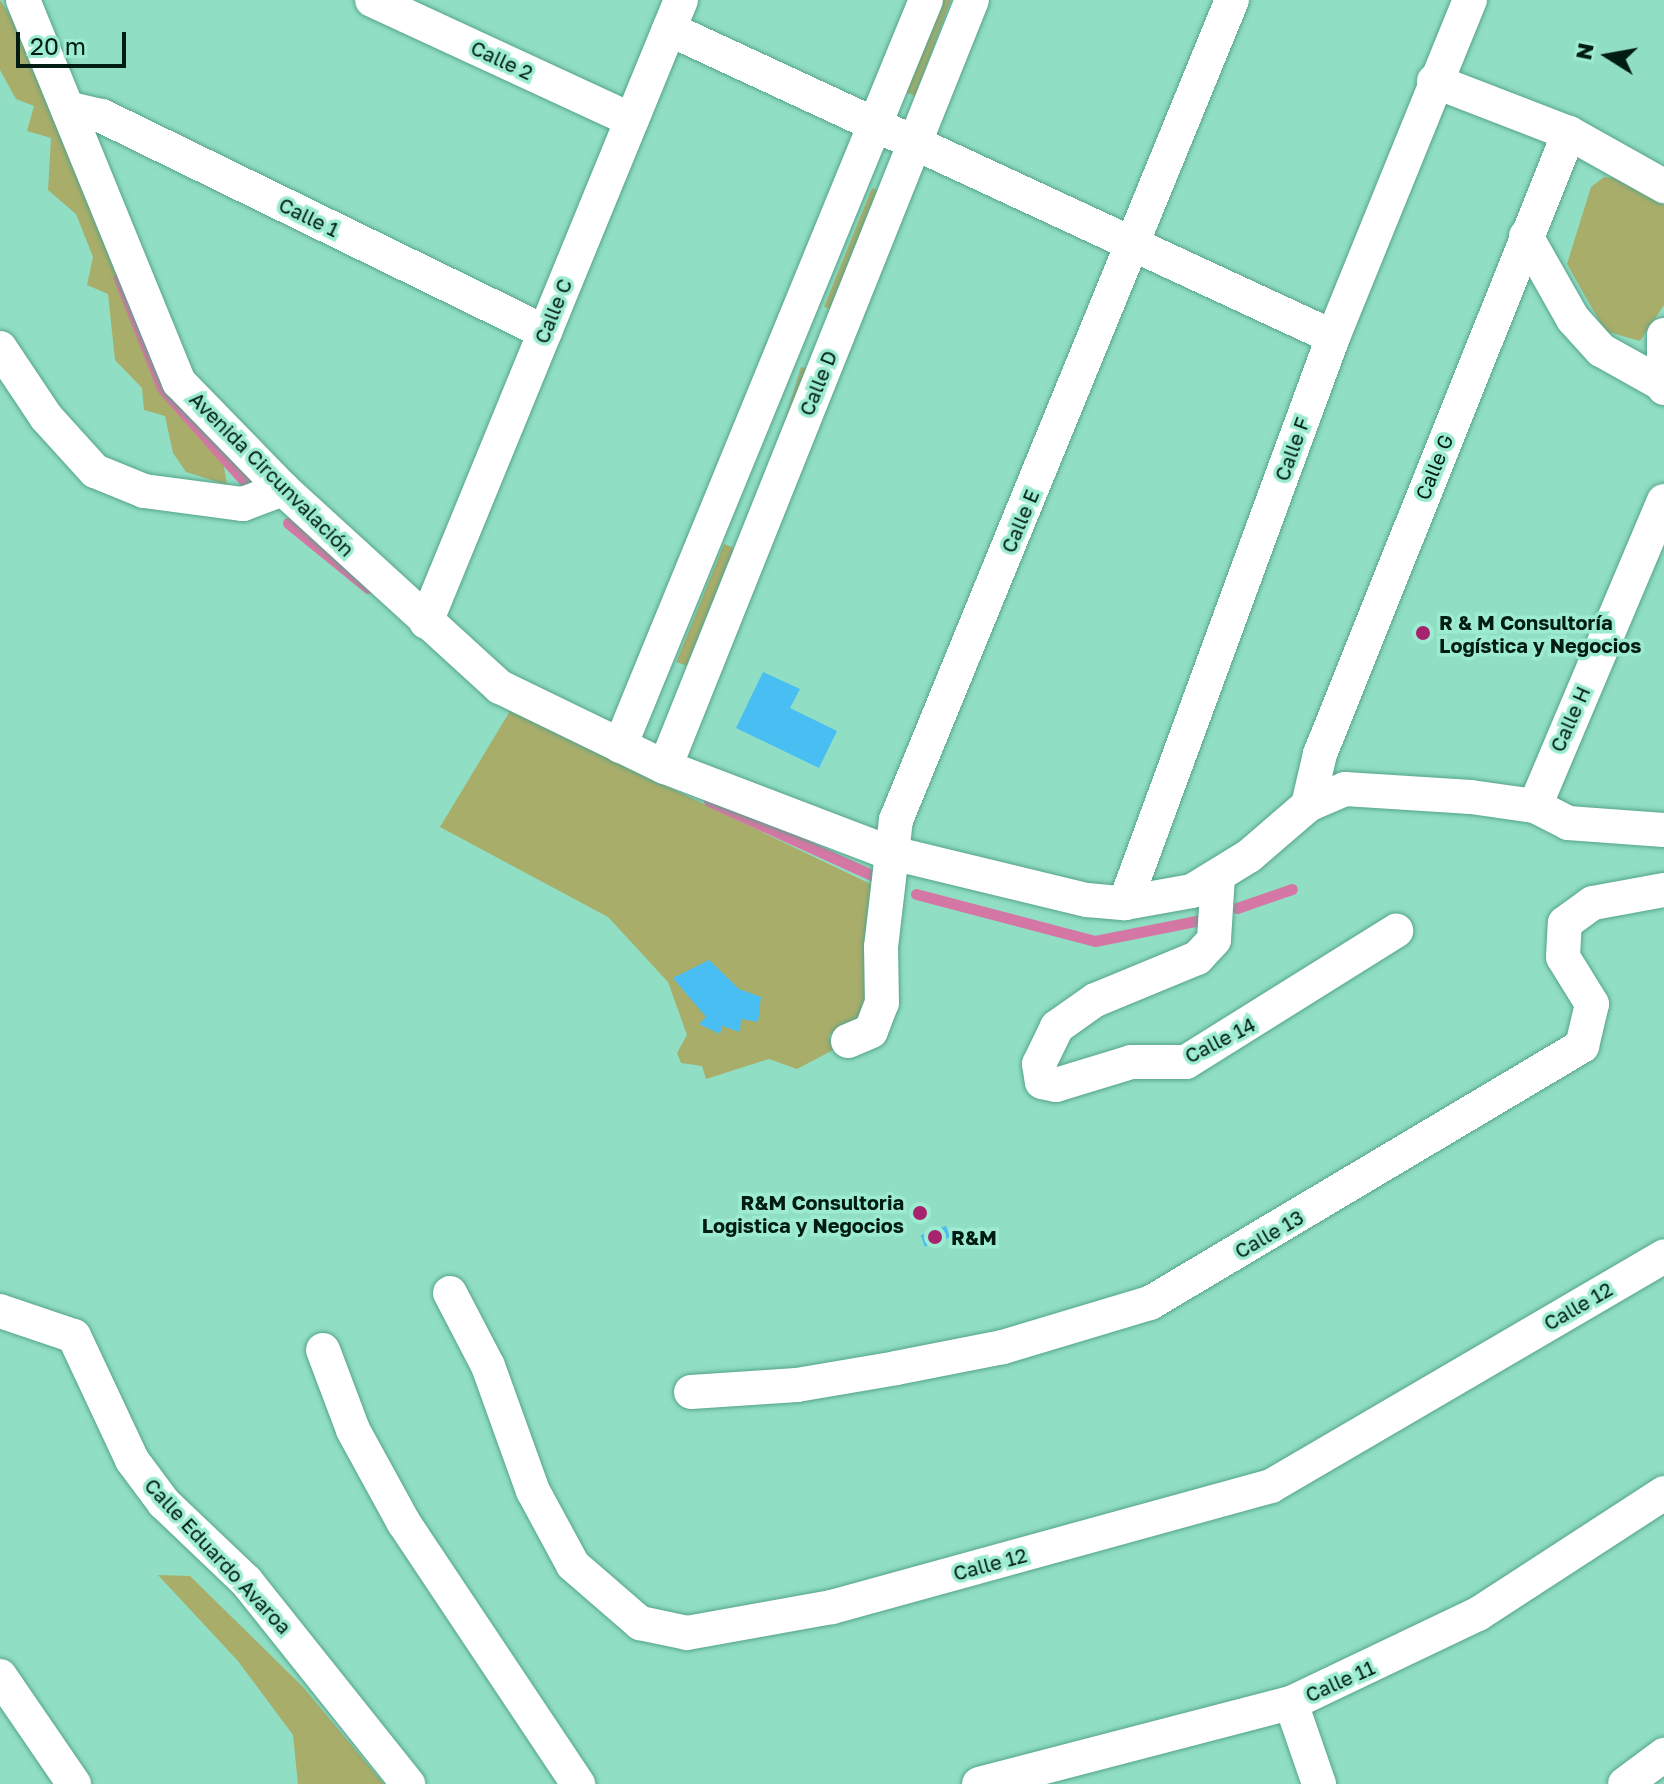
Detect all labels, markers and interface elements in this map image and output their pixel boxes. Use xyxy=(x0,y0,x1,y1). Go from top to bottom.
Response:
scale bar xyxy=(20,16,130,66)
north arrow xyxy=(1568,16,1648,96)
text: 20 m xyxy=(30,31,86,60)
street label: Calle 2 xyxy=(467,35,537,85)
text: N xyxy=(1569,41,1599,62)
street label: Calle 1 xyxy=(275,192,343,242)
street label: Calle C xyxy=(529,275,577,347)
street label: Calle D xyxy=(794,347,842,419)
street label: Avenida Circunvalación xyxy=(185,387,359,561)
street label: Calle F xyxy=(1269,414,1315,484)
street label: Calle G xyxy=(1410,431,1458,503)
street label: Calle E xyxy=(996,486,1044,556)
place label: R & M Consultoría Logística y Negocios xyxy=(1439,610,1641,657)
marker: R & M Consultoría Logística y Negocios xyxy=(1414,624,1432,642)
street label: Calle H xyxy=(1545,682,1595,756)
street label: Calle 14 xyxy=(1181,1012,1259,1068)
place label: R&M Consultoria Logistica y Negocios xyxy=(702,1190,904,1237)
marker: R&M Consultoria Logistica y Negocios xyxy=(911,1204,929,1222)
street label: Calle 13 xyxy=(1230,1205,1308,1263)
place label: R&M xyxy=(951,1225,997,1249)
marker: R&M xyxy=(926,1228,944,1246)
street label: Calle 12 xyxy=(1539,1277,1617,1335)
street label: Calle Eduardo Avaroa xyxy=(140,1473,296,1639)
street label: Calle 12 xyxy=(950,1543,1030,1585)
street label: Calle 11 xyxy=(1302,1655,1378,1707)

